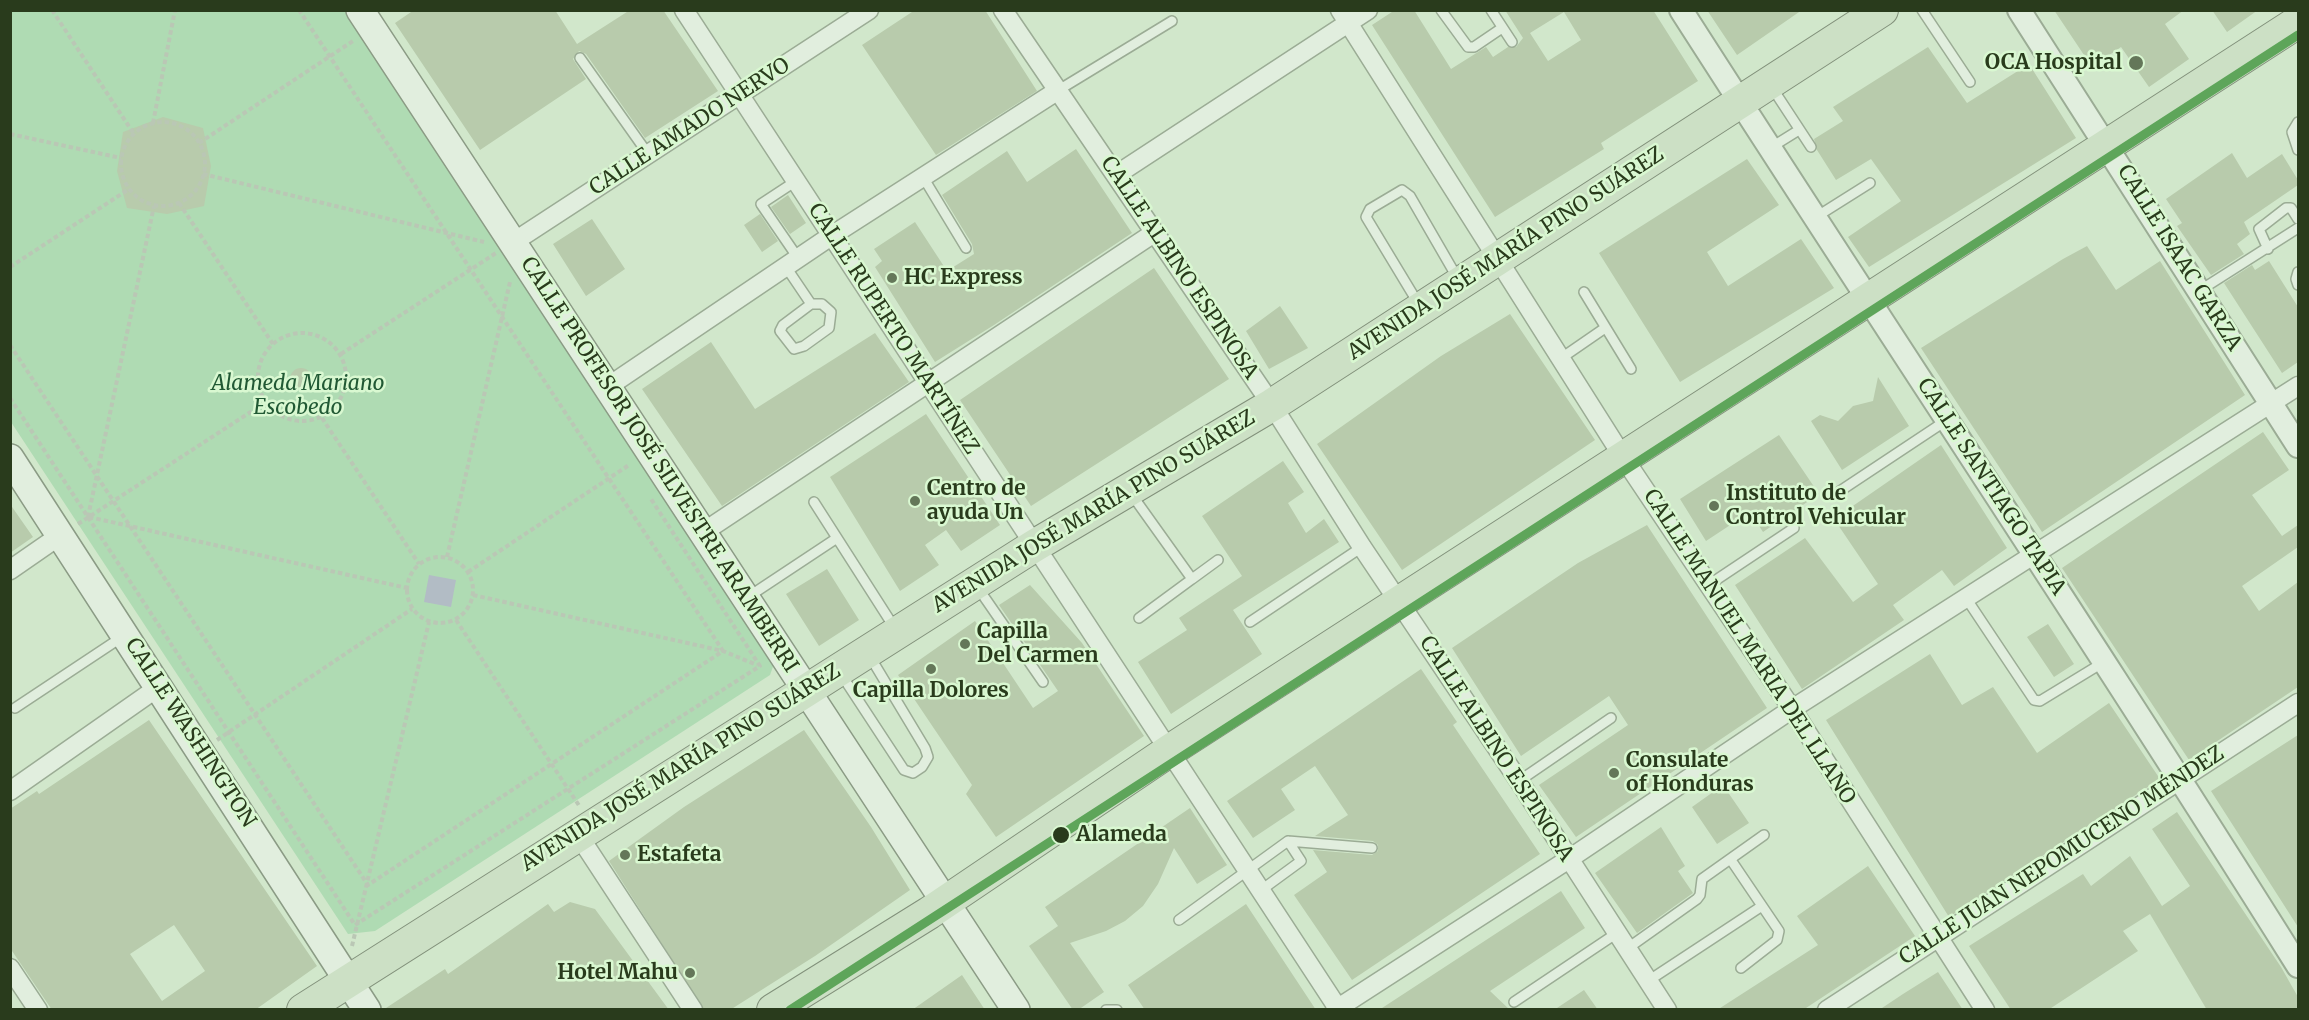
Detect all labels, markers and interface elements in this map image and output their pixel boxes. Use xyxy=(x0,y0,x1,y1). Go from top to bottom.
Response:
place label: OCA Hospital xyxy=(1985,50,2122,76)
street label: CALLE AMADO NERVO xyxy=(585,53,795,201)
marker: OCA Hospital xyxy=(2127,54,2145,72)
street label: AVENIDA JOSÉ MARÍA PINO SUÁREZ xyxy=(1343,142,1669,366)
street label: CALLE ALBINO ESPINOSA xyxy=(1095,152,1263,384)
street label: CALLE ISAAC GARZA xyxy=(2112,160,2246,356)
street label: CALLE RUPERTO MARTÍNEZ xyxy=(802,199,984,459)
street label: CALLE PROFESOR JOSÉ SILVESTRE ARAMBERRI xyxy=(515,253,803,677)
place label: HC Express xyxy=(904,265,1023,291)
marker: HC Express xyxy=(885,271,899,285)
park label: Alameda Mariano Escobedo xyxy=(212,371,384,421)
street label: CALLE SANTIAGO TAPIA xyxy=(1911,374,2071,600)
street label: AVENIDA JOSÉ MARÍA PINO SUÁREZ xyxy=(928,405,1260,619)
place label: Centro de ayuda Un xyxy=(927,476,1026,526)
place label: Instituto de Control Vehicular xyxy=(1726,481,1906,531)
street label: CALLE MANUEL MARIA DEL LLANO xyxy=(1638,485,1860,809)
marker: Centro de ayuda Un xyxy=(908,494,922,508)
marker: Instituto de Control Vehicular xyxy=(1707,499,1721,513)
place label: Capilla Del Carmen xyxy=(977,619,1099,669)
street label: CALLE ALBINO ESPINOSA xyxy=(1414,632,1578,866)
street label: CALLE WASHINGTON xyxy=(119,634,261,832)
marker: Capilla Del Carmen xyxy=(958,637,972,651)
street label: AVENIDA JOSÉ MARÍA PINO SUÁREZ xyxy=(517,659,845,877)
marker: Capilla Dolores xyxy=(924,662,938,676)
place label: Capilla Dolores xyxy=(853,678,1009,704)
street label: CALLE JUAN NEPOMUCENO MÉNDEZ xyxy=(1895,741,2229,971)
place label: Consulate of Honduras xyxy=(1626,748,1754,798)
marker: Consulate of Honduras xyxy=(1607,766,1621,780)
place label: Alameda xyxy=(1076,822,1167,848)
marker: Alameda xyxy=(1051,825,1071,845)
place label: Estafeta xyxy=(637,842,722,868)
marker: Estafeta xyxy=(618,848,632,862)
place label: Hotel Mahu xyxy=(557,960,678,986)
marker: Hotel Mahu xyxy=(683,966,697,980)

